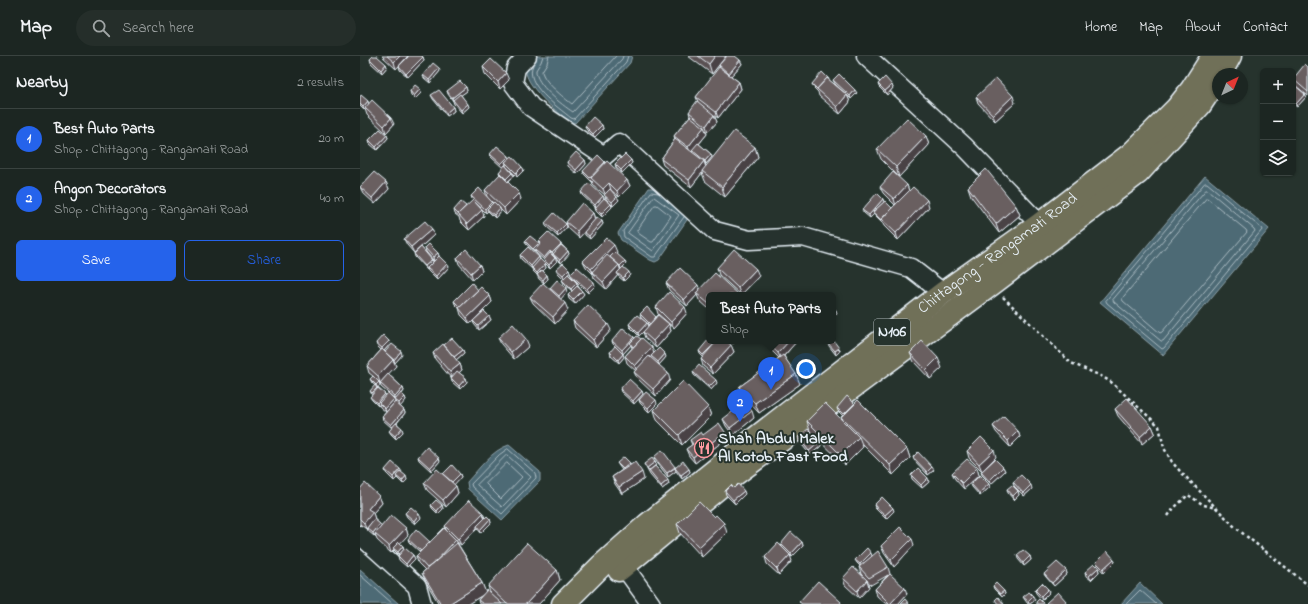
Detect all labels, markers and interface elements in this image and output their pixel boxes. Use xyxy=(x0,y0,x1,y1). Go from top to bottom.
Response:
search box xyxy=(76,10,356,46)
text: Map xyxy=(20,14,52,41)
icon: search xyxy=(90,17,112,39)
text: Search here xyxy=(122,17,194,39)
text: Home xyxy=(1085,17,1117,38)
text: Map xyxy=(1139,17,1163,38)
text: About xyxy=(1185,17,1221,38)
text: Contact xyxy=(1243,17,1288,38)
north arrow xyxy=(1212,68,1248,104)
map controls xyxy=(1260,68,1296,176)
button: + xyxy=(1260,68,1296,104)
text: Nearby xyxy=(16,70,68,95)
text: 2 results xyxy=(297,73,344,92)
button: − xyxy=(1260,104,1296,140)
text: Best Auto Parts xyxy=(54,118,155,140)
text: 1 xyxy=(27,129,31,148)
text: 20 m xyxy=(319,129,344,148)
text: Shop · Chittagong - Rangamati Road xyxy=(54,140,248,159)
button: layers xyxy=(1260,140,1296,176)
text: Angon Decorators xyxy=(54,178,166,200)
street label: Chittagong - Rangamati Road xyxy=(913,187,1083,320)
text: 2 xyxy=(26,189,32,208)
text: 40 m xyxy=(320,189,344,208)
text: Shop · Chittagong - Rangamati Road xyxy=(54,200,248,219)
button: Save xyxy=(16,240,176,281)
button: Share xyxy=(184,240,344,281)
popup xyxy=(706,292,836,344)
text: Best Auto Parts xyxy=(721,298,821,320)
road number: N106 xyxy=(874,319,910,345)
text: Shop xyxy=(721,320,749,339)
pin: 1 xyxy=(758,357,784,390)
your location xyxy=(796,359,816,379)
pin: 2 xyxy=(727,389,753,422)
place label: Shah Abdul Malek Al Kotob Fast Food xyxy=(718,427,847,469)
restaurant icon: Shah Abdul Malek Al Kotob Fast Food xyxy=(693,437,715,459)

